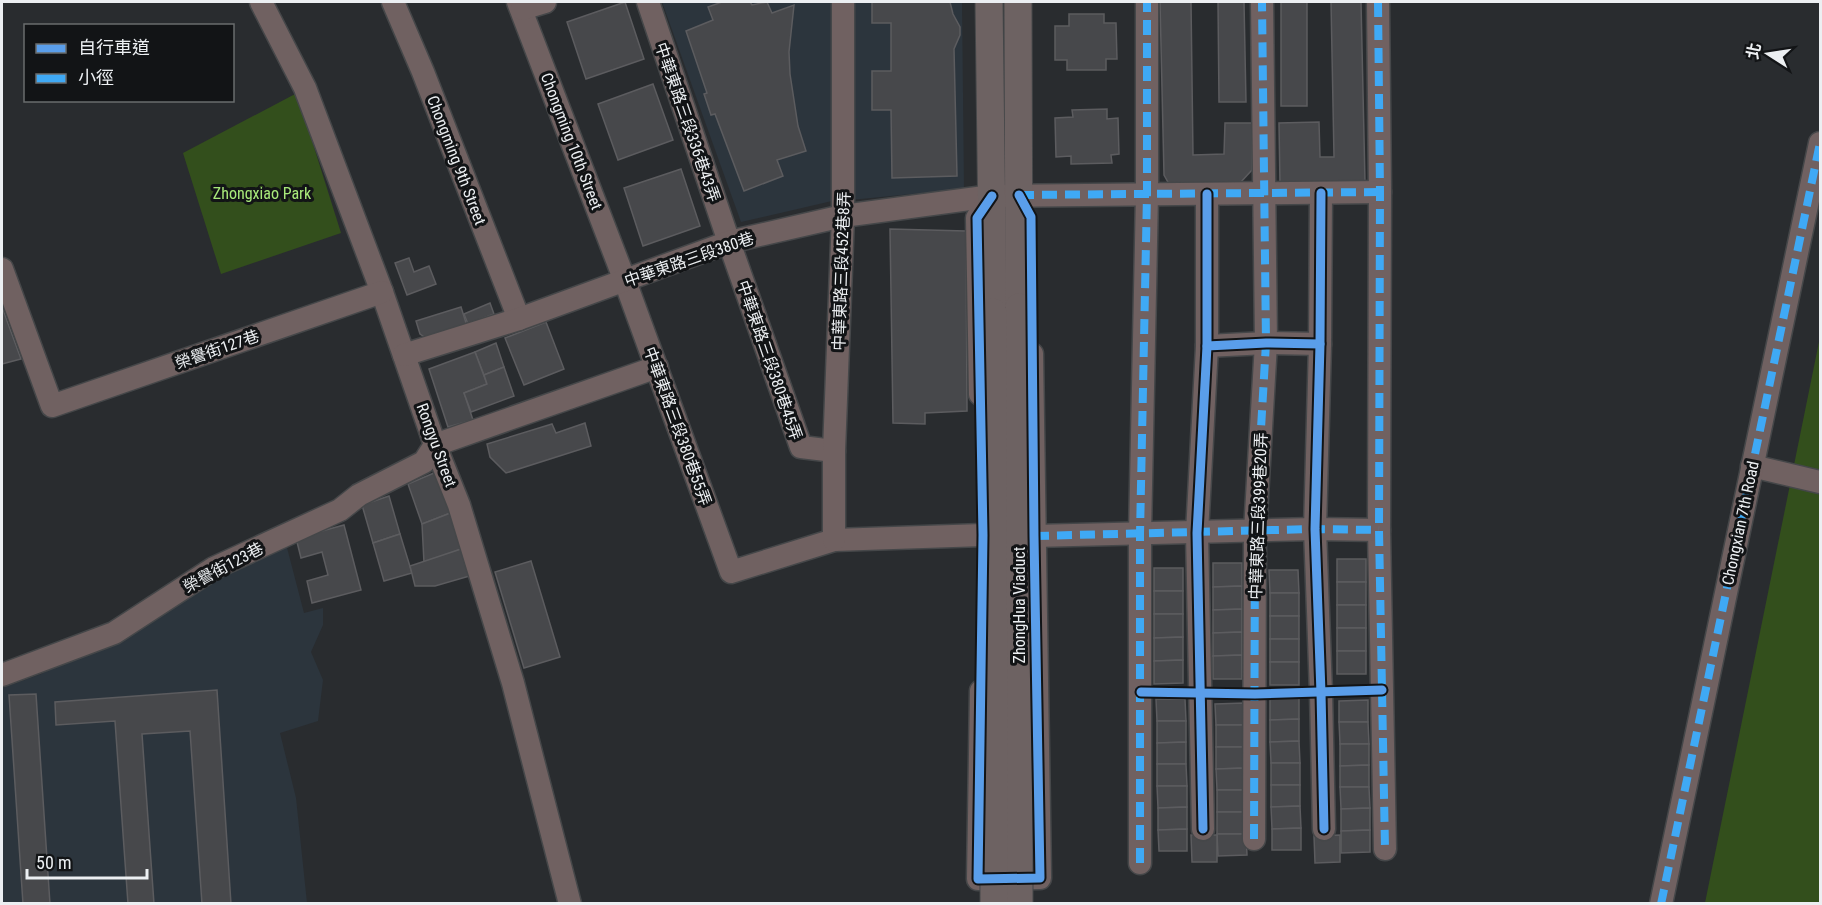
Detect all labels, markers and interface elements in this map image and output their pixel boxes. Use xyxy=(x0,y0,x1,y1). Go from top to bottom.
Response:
legend xyxy=(24,24,234,102)
north arrow xyxy=(1738,24,1798,84)
text: 自行車道 xyxy=(78,37,150,58)
street label: 中華東路三段336巷43弄 xyxy=(651,40,724,204)
text: 北 xyxy=(1743,41,1765,61)
text: 小徑 xyxy=(78,67,114,88)
street label: Chongming 10th Street xyxy=(537,70,606,212)
street label: Chongming 9th Street xyxy=(423,93,490,228)
park label: Zhongxiao Park xyxy=(213,184,312,203)
street label: 中華東路三段452巷8弄 xyxy=(829,191,854,351)
street label: 中華東路三段380巷 xyxy=(622,228,756,291)
street label: 中華東路三段380巷45弄 xyxy=(733,278,806,442)
street label: 榮譽街127巷 xyxy=(173,326,262,373)
street label: 中華東路三段380巷55弄 xyxy=(640,344,715,508)
street label: Rongyu Street xyxy=(413,401,461,490)
street label: 中華東路三段399巷20弄 xyxy=(1246,432,1271,600)
street label: Chongxian 7th Road xyxy=(1718,459,1763,587)
street label: 榮譽街123巷 xyxy=(180,538,266,596)
street label: ZhongHua Viaduct xyxy=(1010,546,1029,663)
scale bar xyxy=(27,842,147,880)
text: 50 m xyxy=(36,852,71,873)

